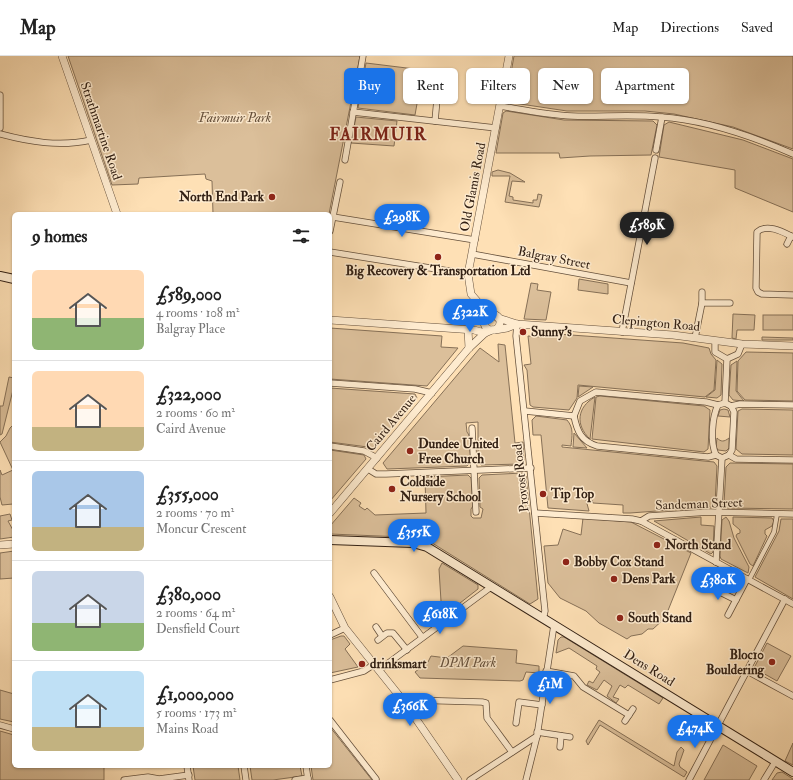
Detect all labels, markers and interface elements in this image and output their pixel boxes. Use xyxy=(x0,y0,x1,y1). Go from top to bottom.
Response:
text: Map xyxy=(20,16,56,40)
text: Map xyxy=(612,19,638,36)
text: Directions xyxy=(660,19,719,36)
text: Saved xyxy=(741,19,773,36)
chip: Buy xyxy=(344,68,395,104)
chip: Rent xyxy=(403,68,458,104)
chip: Filters xyxy=(466,68,530,104)
chip: New xyxy=(538,68,593,104)
chip: Apartment xyxy=(601,68,689,104)
street label: Strathmartine Road xyxy=(77,80,125,183)
park label: Fairmuir Park xyxy=(198,110,271,126)
district label: FAIRMUIR xyxy=(329,124,427,145)
street label: Old Glamis Road xyxy=(457,140,490,233)
place label: North End Park xyxy=(178,189,265,205)
marker: North End Park xyxy=(267,192,277,202)
pin: £298K xyxy=(374,204,430,238)
text: £298K xyxy=(383,209,421,225)
pin: £589K xyxy=(619,212,675,246)
text: £589K xyxy=(629,217,665,233)
icon: filters xyxy=(290,225,312,247)
text: 9 homes xyxy=(32,226,87,247)
street label: Balgray Street xyxy=(516,243,592,274)
marker: Big Recovery & Transportation Ltd xyxy=(433,252,443,262)
place label: Big Recovery & Transportation Ltd xyxy=(346,263,531,280)
text: £589,000 xyxy=(156,284,222,305)
icon: home xyxy=(64,286,112,334)
pin: £322K xyxy=(442,299,498,333)
text: £322K xyxy=(452,304,488,320)
text: 4 rooms · 108 m² xyxy=(156,305,239,321)
street label: Clepington Road xyxy=(611,311,701,336)
text: Balgray Place xyxy=(156,321,225,337)
place label: Sunny's xyxy=(531,324,572,341)
marker: Sunny's xyxy=(518,327,528,337)
text: £322,000 xyxy=(156,384,221,405)
icon: home xyxy=(64,387,112,435)
street label: Caird Avenue xyxy=(362,391,420,455)
text: 2 rooms · 60 m² xyxy=(156,405,235,421)
text: Caird Avenue xyxy=(156,421,226,437)
place label: Dundee United Free Church xyxy=(418,436,499,467)
street label: Provost Road xyxy=(509,442,533,513)
marker: Dundee United Free Church xyxy=(405,446,415,456)
place label: Coldside Nursery School xyxy=(399,474,482,506)
text: £355,000 xyxy=(156,484,219,505)
marker: Coldside Nursery School xyxy=(387,484,397,494)
place label: Tip Top xyxy=(550,486,594,503)
icon: home xyxy=(64,487,112,535)
marker: Tip Top xyxy=(538,489,548,499)
street label: Sandeman Street xyxy=(655,494,743,514)
text: 2 rooms · 70 m² xyxy=(156,505,234,521)
pin: £355K xyxy=(386,519,442,553)
text: Moncur Crescent xyxy=(156,521,246,537)
text: £355K xyxy=(397,524,431,540)
place label: North Stand xyxy=(664,537,732,553)
marker: North Stand xyxy=(652,540,662,550)
place label: Bobby Cox Stand xyxy=(574,554,665,571)
marker: Bobby Cox Stand xyxy=(561,557,571,567)
pin: £380K xyxy=(690,567,746,601)
place label: Dens Park xyxy=(622,571,676,587)
text: £380K xyxy=(700,572,736,588)
marker: Dens Park xyxy=(609,574,619,584)
text: £380,000 xyxy=(156,584,221,605)
icon: home xyxy=(64,587,112,635)
pin: £618K xyxy=(412,601,468,635)
text: 2 rooms · 64 m² xyxy=(156,605,235,621)
text: £618K xyxy=(422,606,458,622)
place label: South Stand xyxy=(628,610,692,626)
marker: South Stand xyxy=(615,613,625,623)
text: Densfield Court xyxy=(156,621,240,637)
street label: Dens Road xyxy=(621,646,678,690)
place label: Bloc10 Bouldering xyxy=(706,647,765,679)
park label: DPM Park xyxy=(439,655,496,671)
place label: drinksmart xyxy=(370,656,427,672)
marker: Bloc10 Bouldering xyxy=(767,657,777,667)
marker: drinksmart xyxy=(357,659,367,669)
pin: £1M xyxy=(531,671,569,705)
text: £1M xyxy=(537,676,563,692)
text: £1,000,000 xyxy=(156,684,234,705)
icon: home xyxy=(64,687,112,735)
pin: £366K xyxy=(382,693,438,727)
text: £366K xyxy=(392,698,428,714)
text: 5 rooms · 173 m² xyxy=(156,705,236,721)
pin: £474K xyxy=(667,715,723,749)
text: £474K xyxy=(676,720,714,736)
text: Mains Road xyxy=(156,721,218,737)

